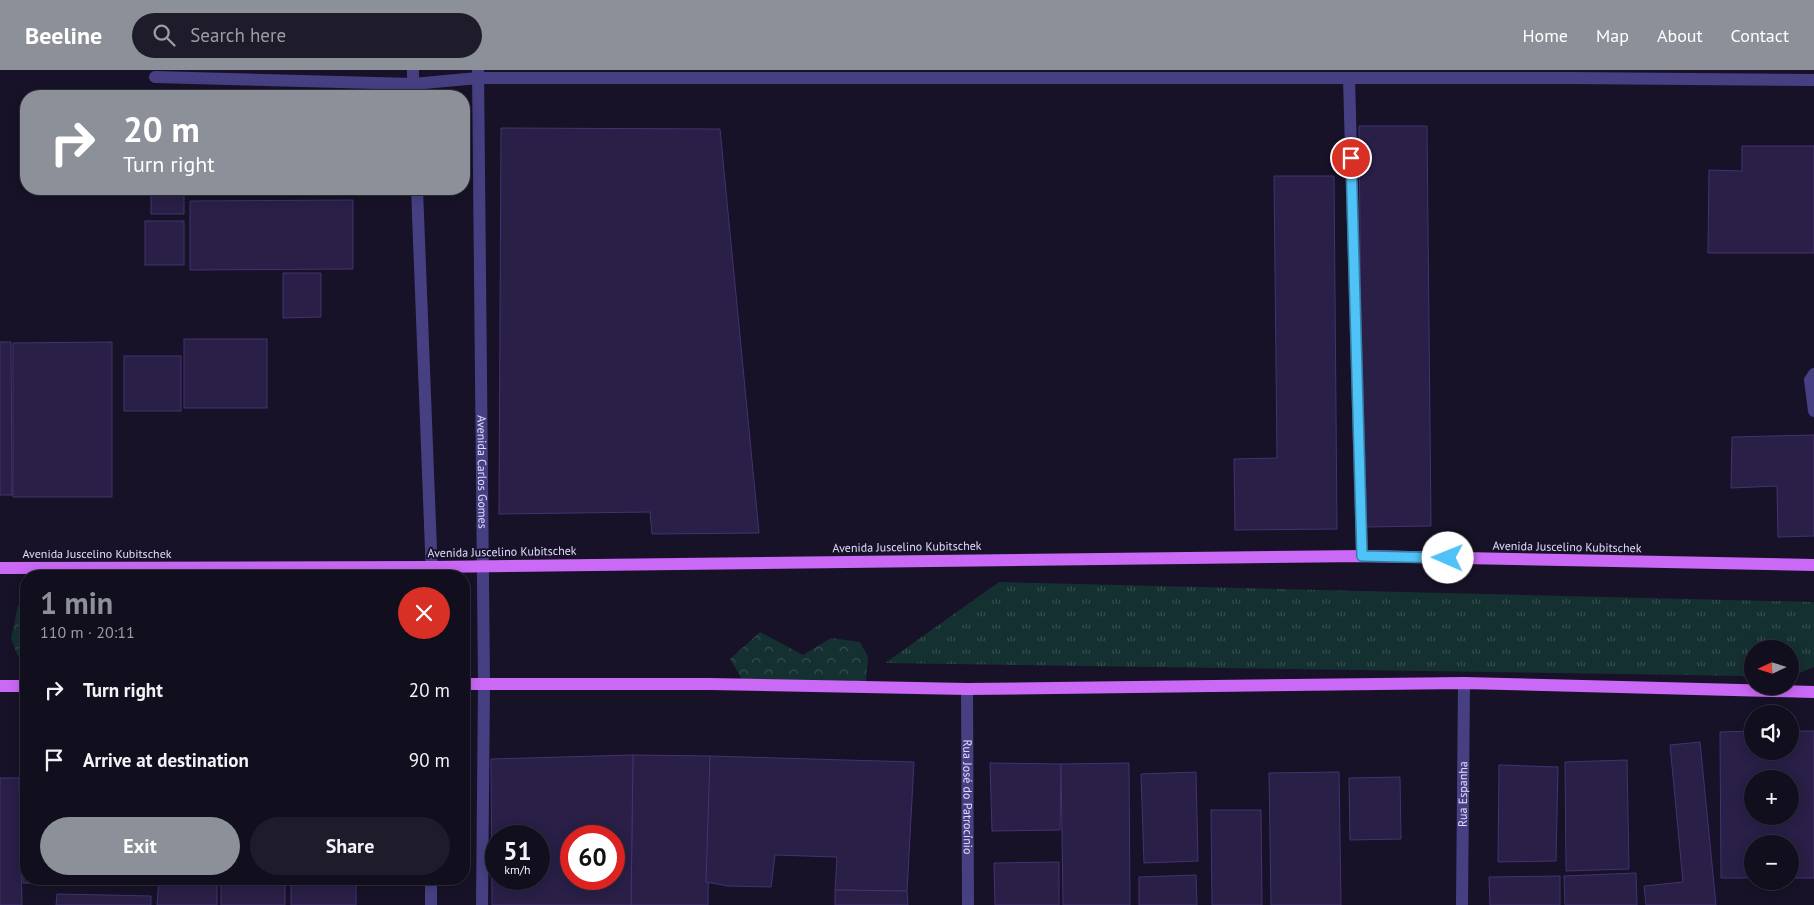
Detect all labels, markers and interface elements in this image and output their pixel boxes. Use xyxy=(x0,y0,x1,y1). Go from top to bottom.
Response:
search box xyxy=(132,13,482,58)
text: Beeline xyxy=(25,20,102,51)
icon: search xyxy=(150,21,178,49)
text: Search here xyxy=(190,23,286,47)
text: Home xyxy=(1522,24,1568,47)
text: Map xyxy=(1596,24,1629,47)
text: About xyxy=(1657,24,1703,47)
text: Contact xyxy=(1731,24,1789,47)
text: 20 m xyxy=(123,106,200,152)
icon: right xyxy=(40,110,105,175)
pin xyxy=(1330,137,1372,179)
icon: arrive xyxy=(1337,144,1365,172)
text: Turn right xyxy=(123,150,215,178)
street label: Avenida Carlos Gomes xyxy=(474,415,490,529)
position arrow xyxy=(1421,531,1473,583)
street label: Avenida Juscelino Kubitschek xyxy=(832,538,982,555)
street label: Avenida Juscelino Kubitschek xyxy=(1492,538,1642,555)
street label: Avenida Juscelino Kubitschek xyxy=(427,543,577,560)
street label: Avenida Juscelino Kubitschek xyxy=(23,546,172,561)
text: 1 min xyxy=(40,583,113,622)
button: close xyxy=(398,587,450,639)
text: 110 m · 20:11 xyxy=(40,622,135,642)
north arrow xyxy=(1744,640,1799,695)
map controls xyxy=(1744,640,1799,890)
icon: right xyxy=(40,676,68,704)
text: Turn right xyxy=(83,678,163,702)
text: 20 m xyxy=(409,678,450,702)
button: sound xyxy=(1744,705,1799,760)
street label: Rua José do Patrocínio xyxy=(960,740,976,854)
icon: arrive xyxy=(40,746,68,774)
text: Arrive at destination xyxy=(83,748,249,772)
text: 90 m xyxy=(409,748,450,772)
street label: Rua Espanha xyxy=(1455,761,1470,827)
button: + xyxy=(1744,770,1799,825)
button: Exit xyxy=(40,817,240,875)
button: Share xyxy=(250,817,450,875)
speed limit sign: 60 xyxy=(560,825,625,890)
text: 51 xyxy=(503,835,532,867)
button: − xyxy=(1744,835,1799,890)
text: km/h xyxy=(504,862,531,877)

